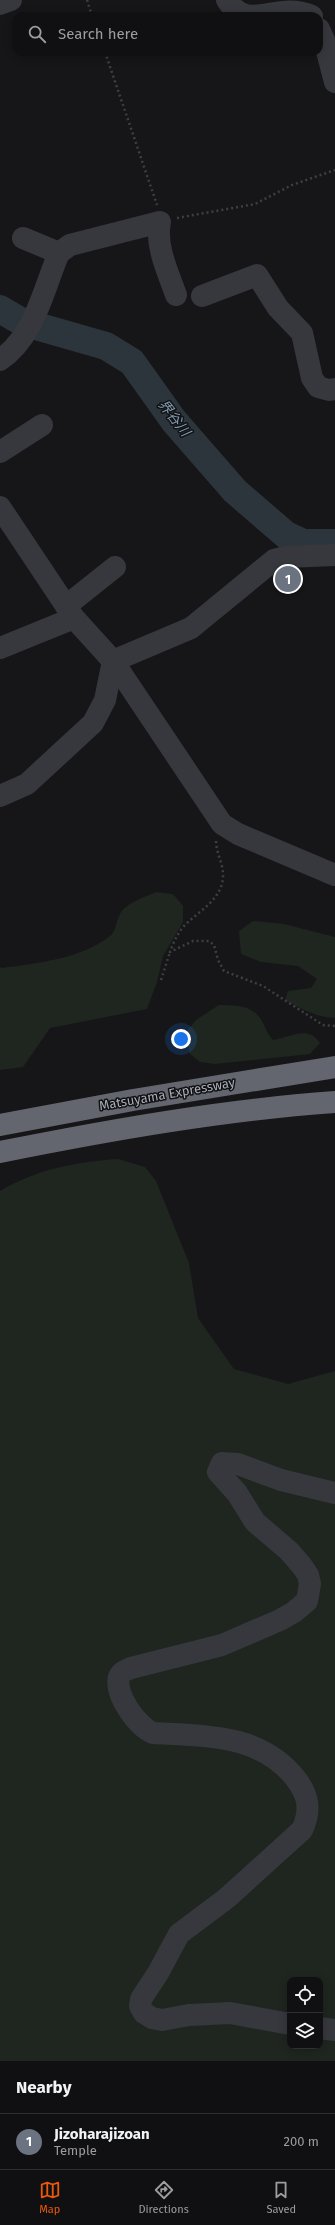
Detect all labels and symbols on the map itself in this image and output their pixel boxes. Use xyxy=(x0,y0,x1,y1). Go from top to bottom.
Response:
water label: 界谷川 xyxy=(154,396,195,441)
pin: 1 xyxy=(275,564,301,594)
your location xyxy=(171,1029,191,1049)
street label: Matsuyama Expressway xyxy=(98,1075,237,1113)

